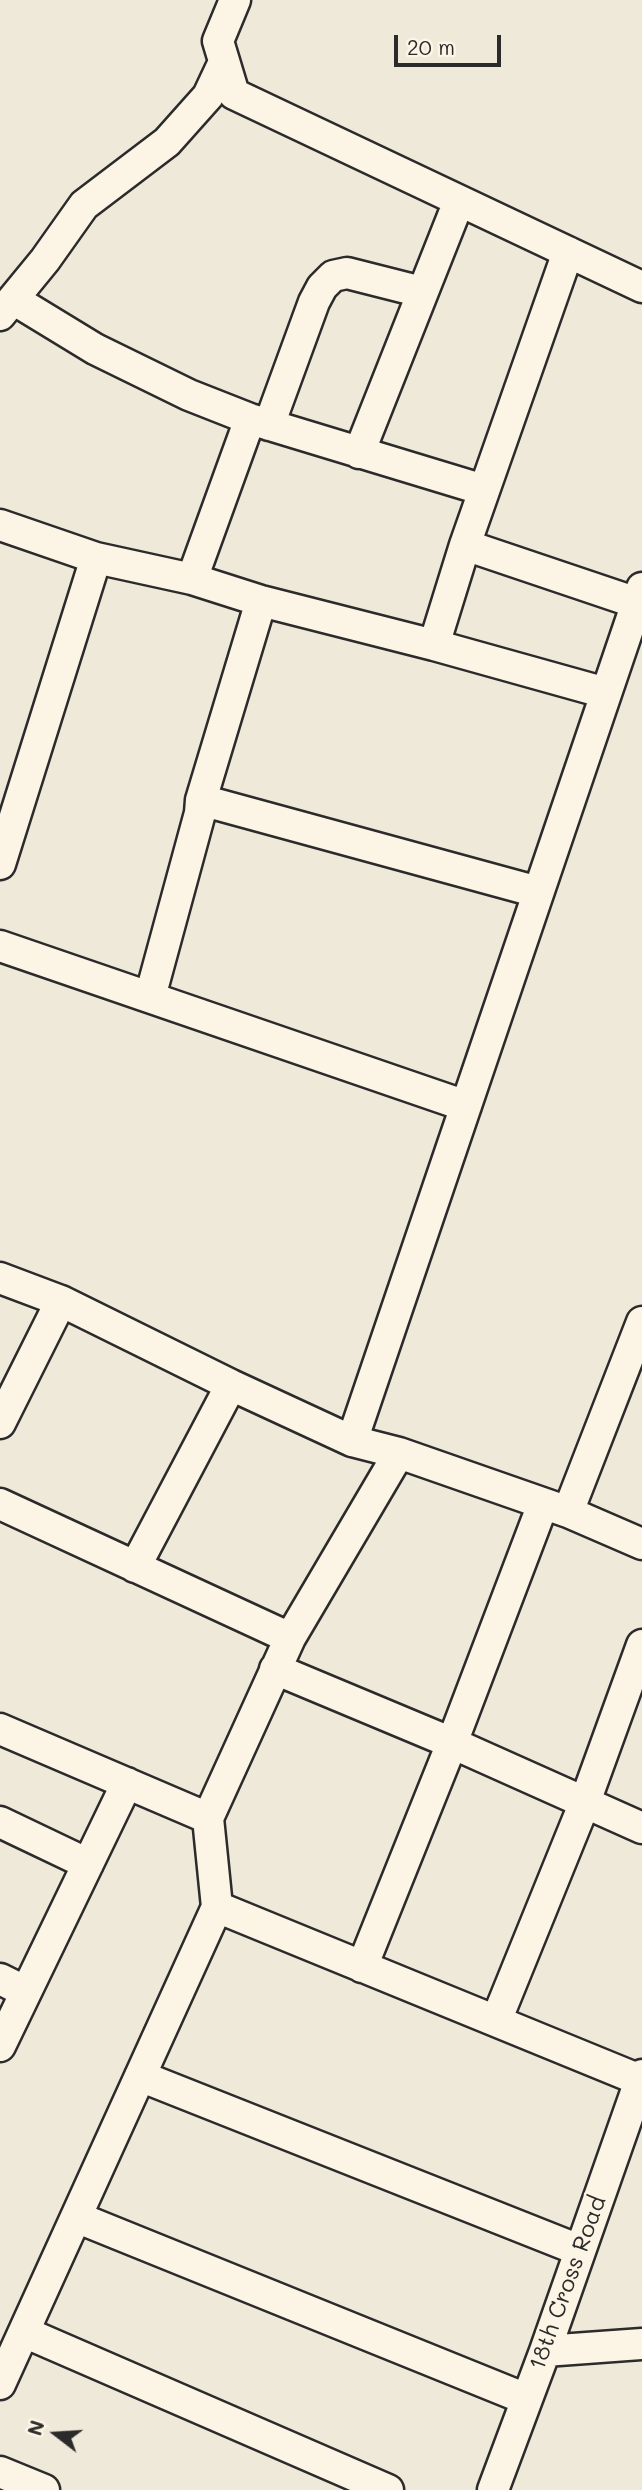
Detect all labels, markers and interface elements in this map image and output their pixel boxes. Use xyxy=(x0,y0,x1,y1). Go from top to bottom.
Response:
scale bar xyxy=(397,21,504,65)
text: 20 m xyxy=(407,33,455,60)
street label: 18th Cross Road xyxy=(524,2192,612,2374)
north arrow xyxy=(21,2399,91,2469)
text: N xyxy=(21,2417,49,2438)

